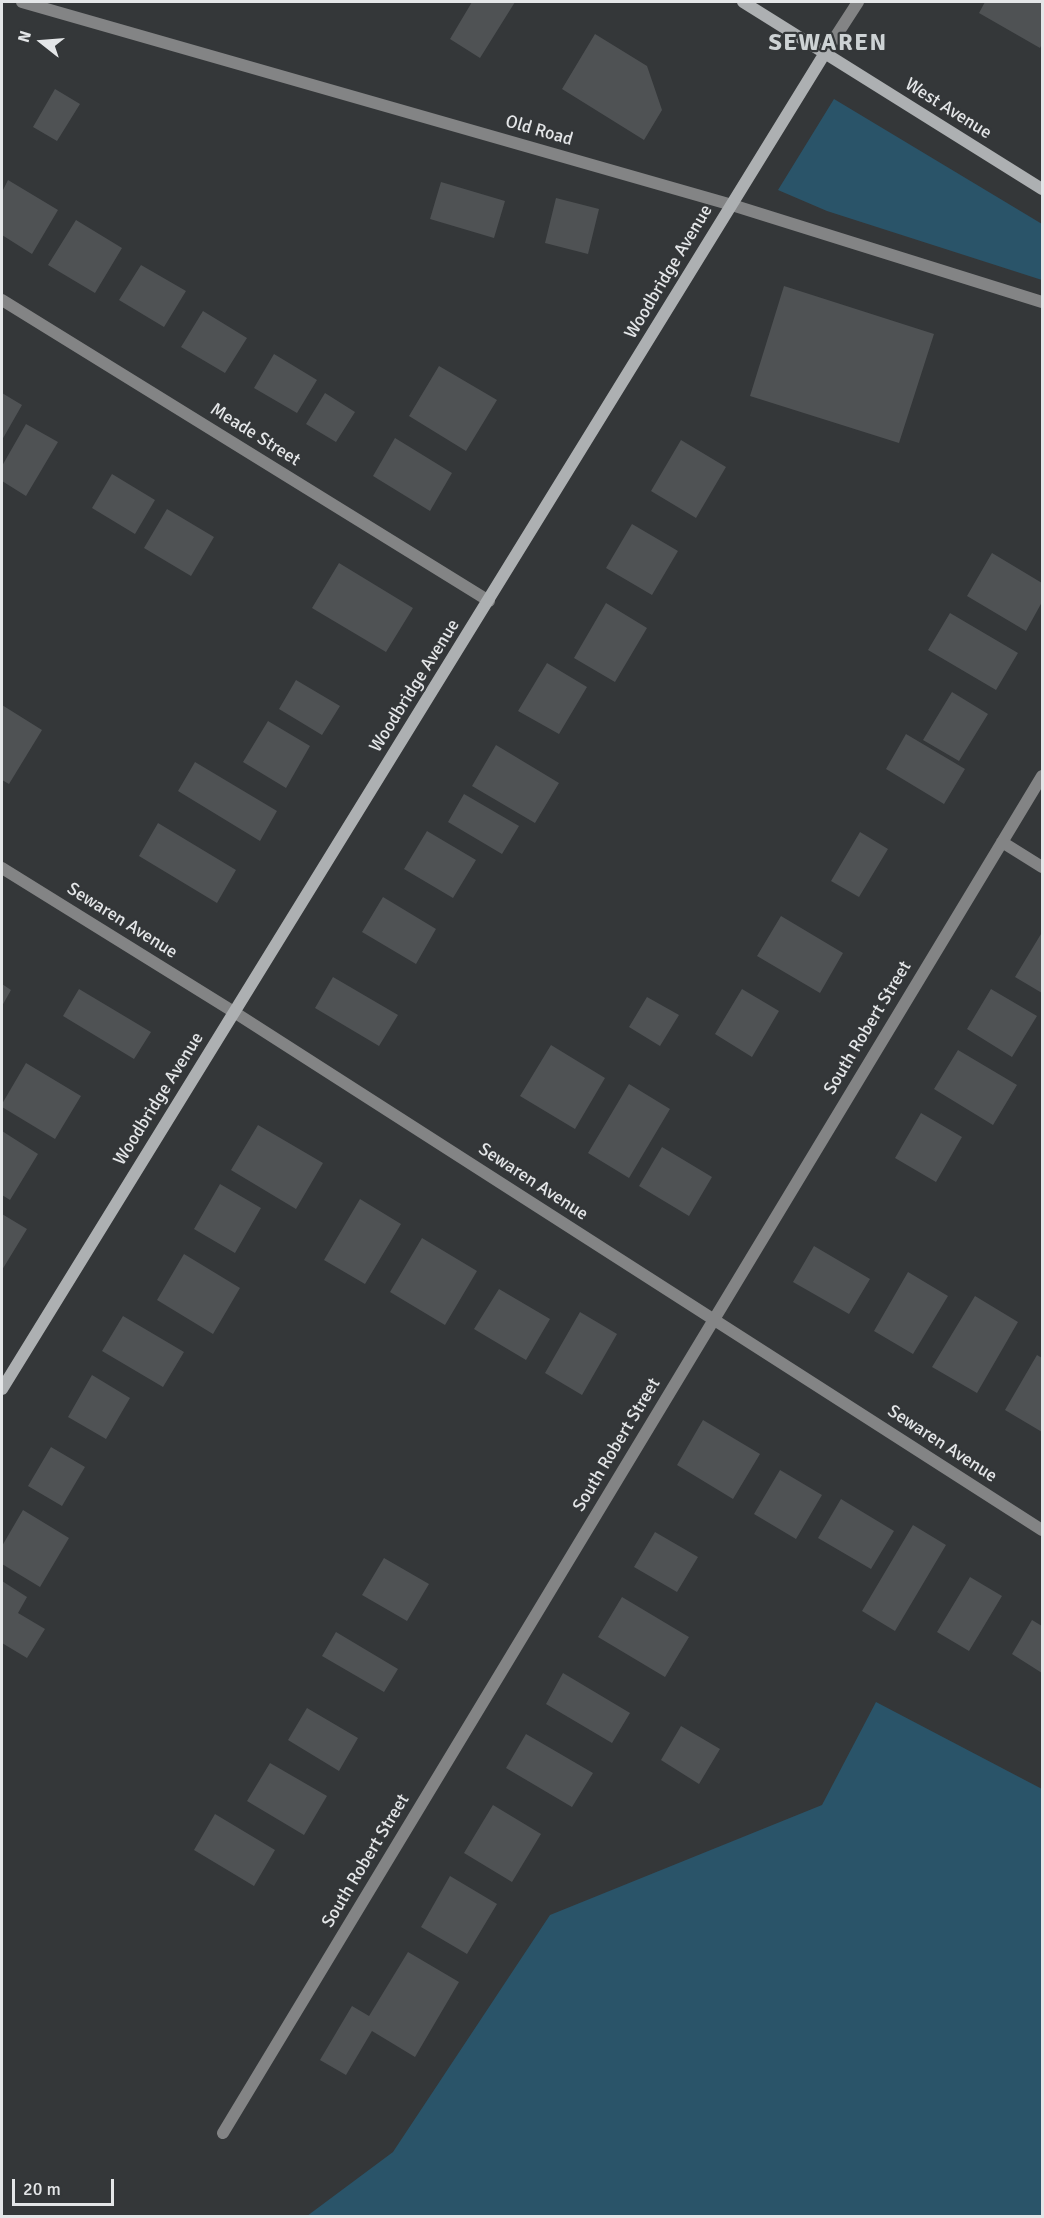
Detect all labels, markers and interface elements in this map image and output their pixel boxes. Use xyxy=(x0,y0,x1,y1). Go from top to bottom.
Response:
north arrow xyxy=(12,12,72,72)
text: N xyxy=(14,28,36,45)
district label: SEWAREN xyxy=(768,30,888,58)
street label: West Avenue xyxy=(901,74,995,144)
street label: Old Road xyxy=(503,111,575,151)
street label: Woodbridge Avenue xyxy=(620,201,718,343)
street label: Meade Street xyxy=(206,399,304,471)
street label: Woodbridge Avenue xyxy=(365,616,465,756)
street label: Sewaren Avenue xyxy=(63,878,181,964)
street label: South Robert Street xyxy=(820,957,916,1099)
street label: Woodbridge Avenue xyxy=(109,1029,209,1169)
street label: Sewaren Avenue xyxy=(474,1139,592,1225)
street label: South Robert Street xyxy=(569,1374,665,1516)
street label: Sewaren Avenue xyxy=(883,1401,1001,1487)
street label: South Robert Street xyxy=(318,1790,414,1932)
scale bar xyxy=(15,2167,117,2205)
text: 20 m xyxy=(23,2178,61,2200)

